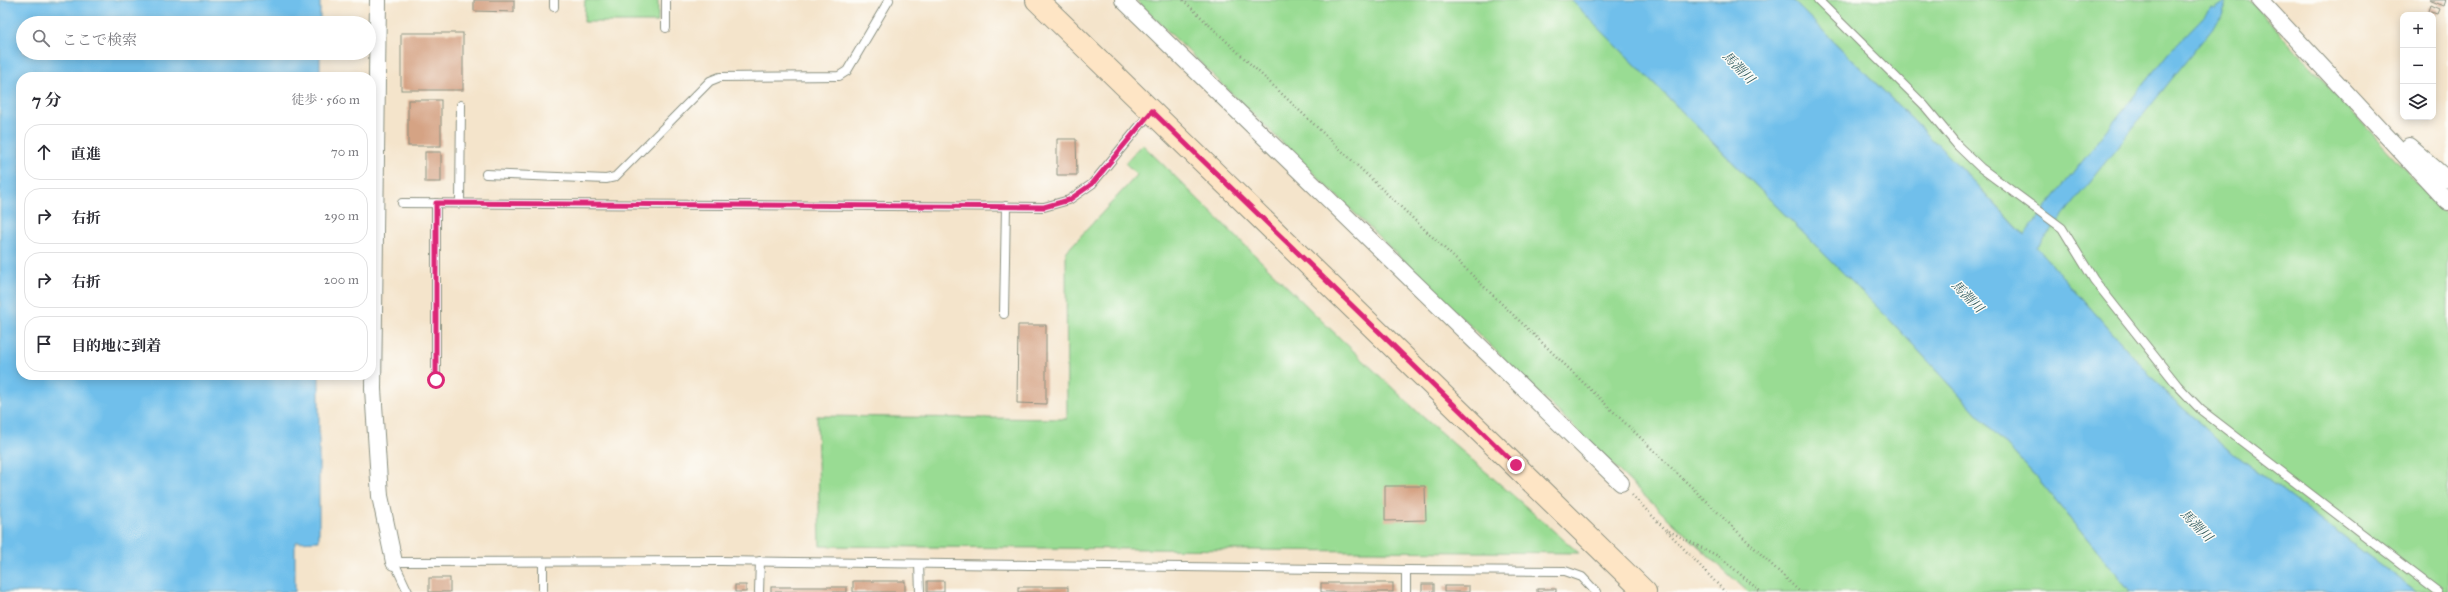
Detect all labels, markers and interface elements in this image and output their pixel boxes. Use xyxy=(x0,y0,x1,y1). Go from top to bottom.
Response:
map controls xyxy=(2400,12,2436,120)
button: + xyxy=(2400,12,2436,48)
search box xyxy=(16,16,376,60)
icon: search xyxy=(30,27,52,49)
text: ここで検索 xyxy=(62,31,137,49)
water label: 馬淵川 xyxy=(1719,48,1759,89)
button: − xyxy=(2400,48,2436,84)
button: layers xyxy=(2400,84,2436,120)
text: 7 分 xyxy=(32,90,62,111)
text: 徒歩 · 560 m xyxy=(292,92,360,108)
icon: ahead xyxy=(33,141,55,163)
text: 70 m xyxy=(331,144,359,160)
text: 直進 xyxy=(71,145,101,163)
icon: right xyxy=(33,205,55,227)
text: 290 m xyxy=(324,208,359,224)
text: 右折 xyxy=(71,209,101,227)
icon: right xyxy=(33,269,55,291)
text: 200 m xyxy=(324,272,359,288)
text: 右折 xyxy=(71,273,101,291)
water label: 馬淵川 xyxy=(1948,277,1988,318)
icon: arrive xyxy=(33,333,55,355)
text: 目的地に到着 xyxy=(71,337,161,355)
route start xyxy=(427,371,445,389)
route end xyxy=(1507,456,1525,474)
water label: 馬淵川 xyxy=(2177,506,2217,547)

